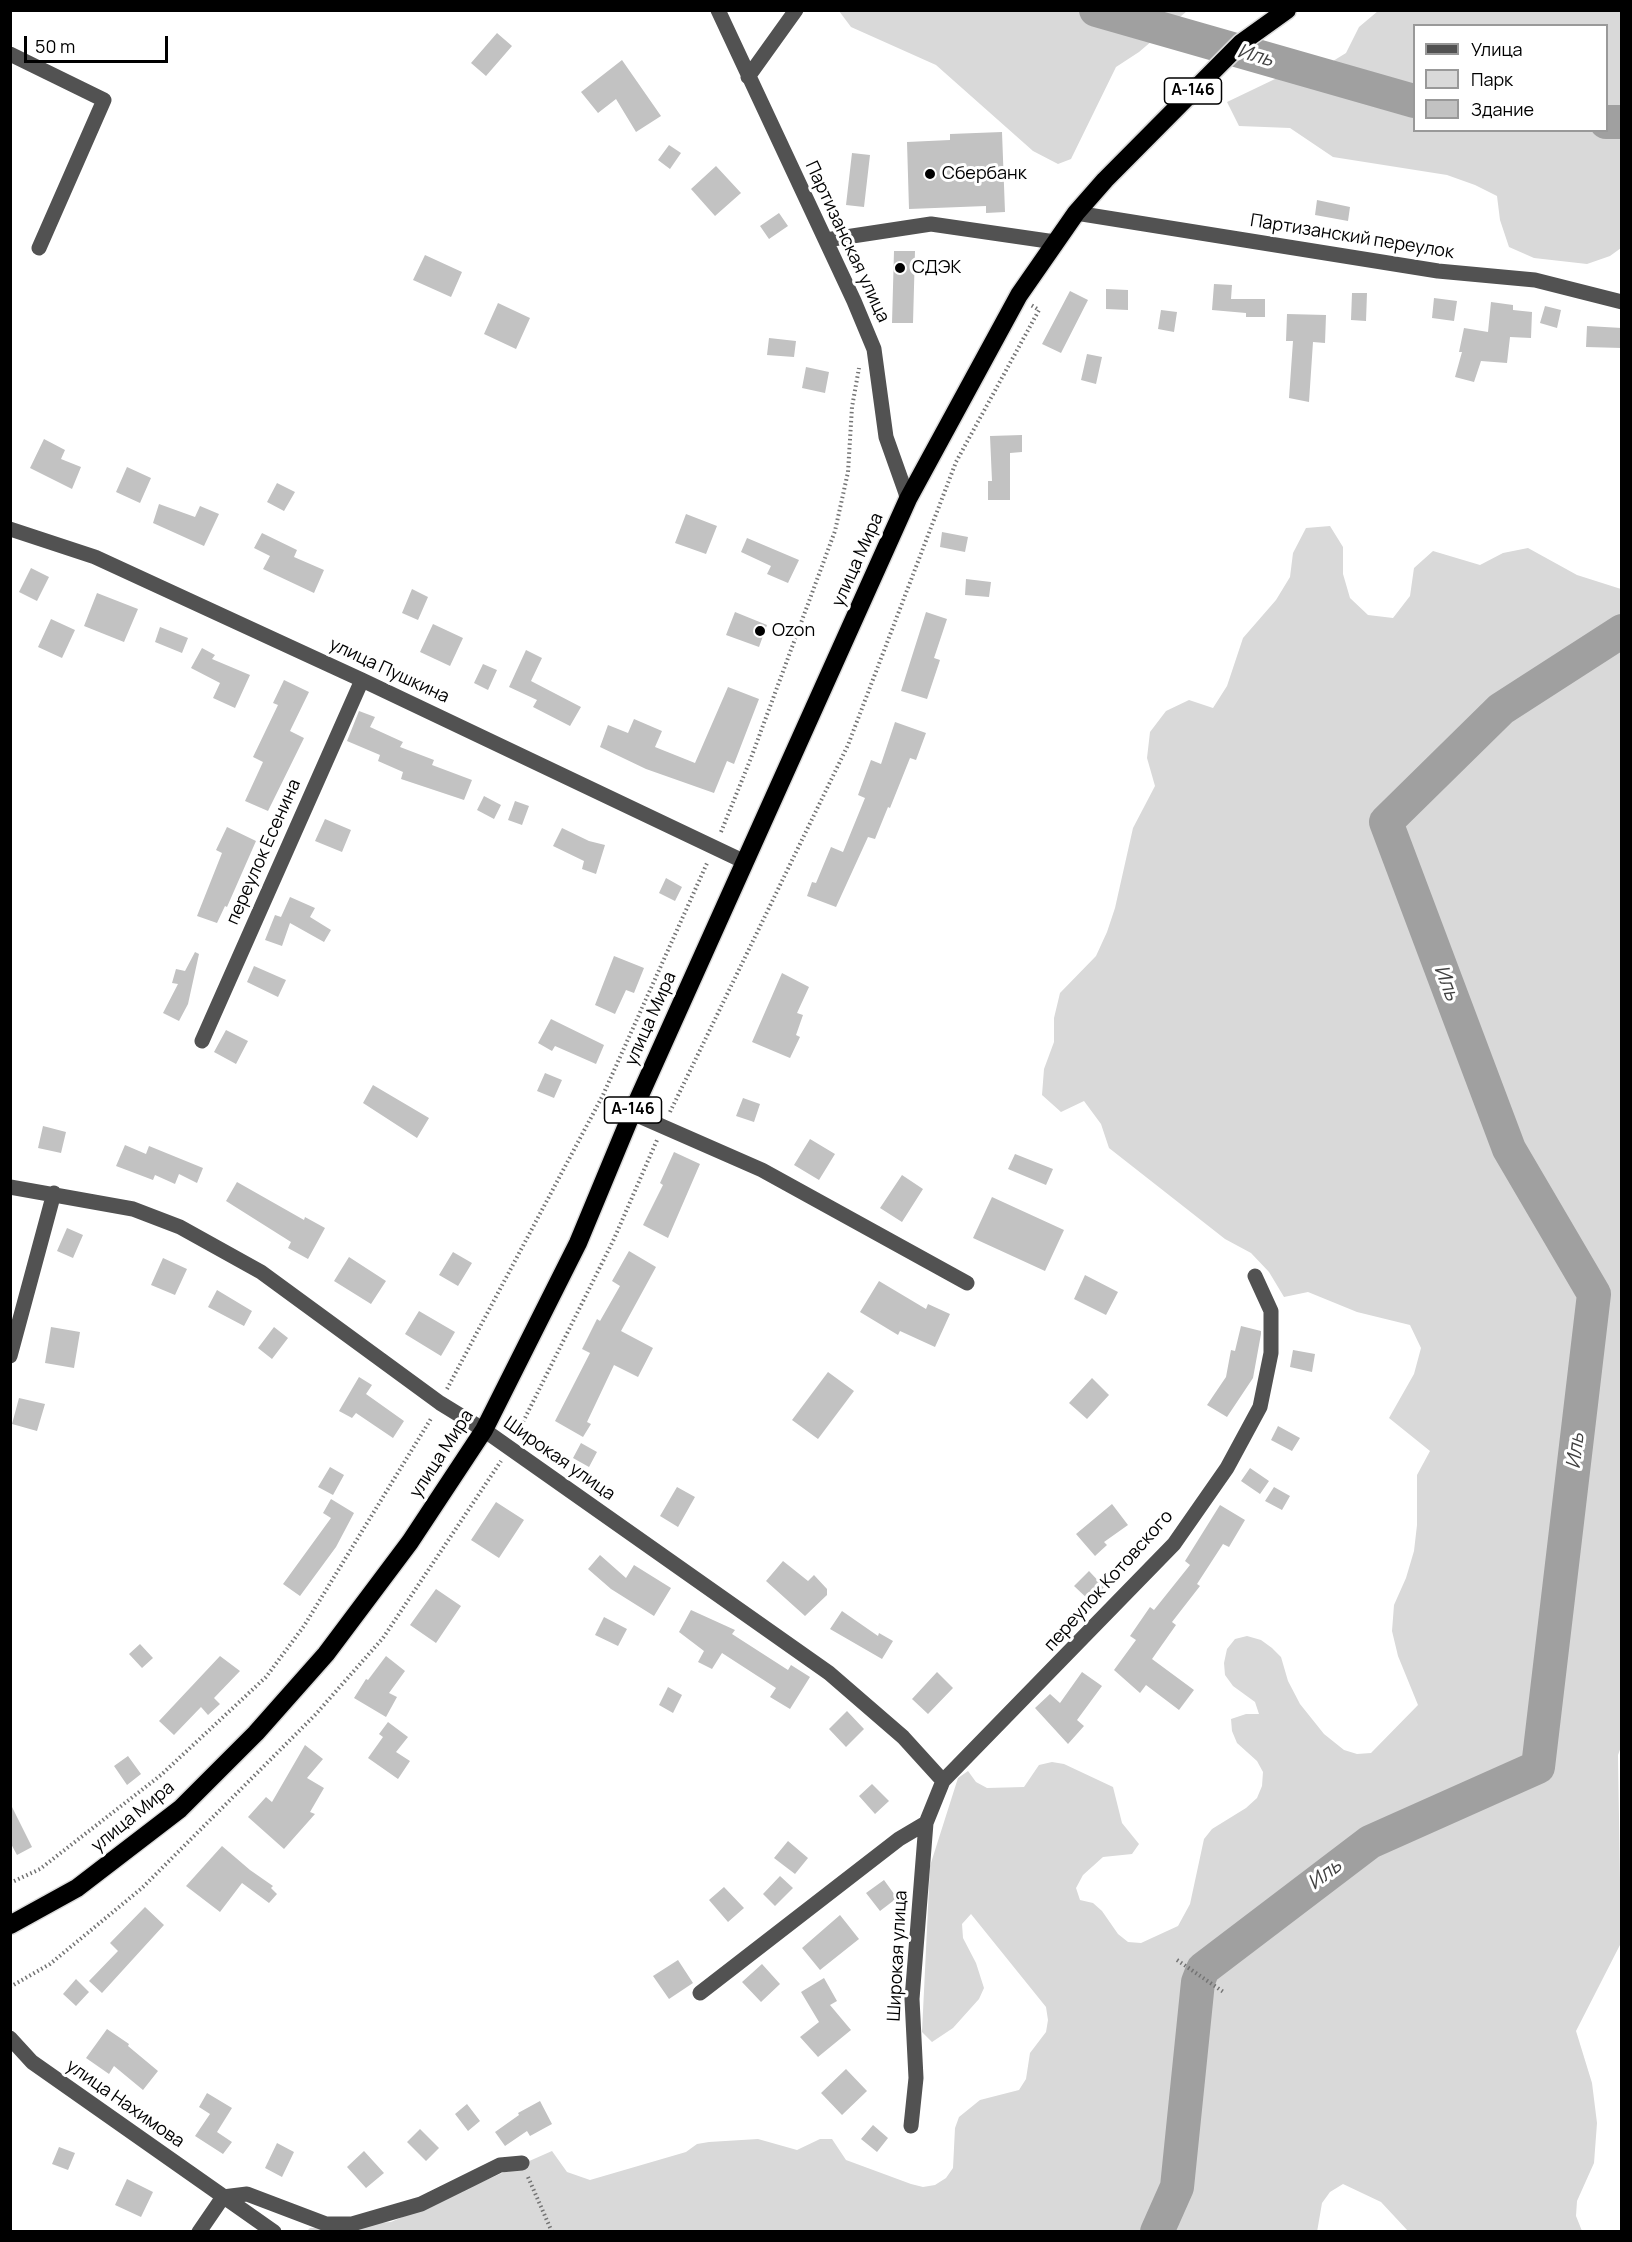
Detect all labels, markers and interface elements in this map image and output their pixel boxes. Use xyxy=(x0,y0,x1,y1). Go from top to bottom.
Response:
scale bar xyxy=(27,24,171,62)
legend xyxy=(1413,24,1608,132)
text: 50 m xyxy=(35,34,75,58)
text: Улица xyxy=(1471,37,1523,61)
water label: Иль xyxy=(1234,40,1276,72)
text: Парк xyxy=(1471,67,1513,91)
road number: А-146 xyxy=(1164,78,1222,104)
text: Здание xyxy=(1471,97,1534,121)
street label: Партизанская улица xyxy=(800,158,894,326)
place label: Сбербанк xyxy=(942,163,1027,185)
marker: Сбербанк xyxy=(923,167,937,181)
street label: Партизанский переулок xyxy=(1249,210,1455,264)
place label: СДЭК xyxy=(912,257,961,279)
marker: СДЭК xyxy=(893,261,907,275)
street label: улица Мира xyxy=(828,510,888,610)
place label: Ozon xyxy=(772,620,815,642)
marker: Ozon xyxy=(753,624,767,638)
street label: улица Пушкина xyxy=(326,634,452,708)
street label: переулок Есенина xyxy=(222,776,306,928)
water label: Иль xyxy=(1428,962,1464,1004)
street label: улица Мира xyxy=(621,969,681,1069)
road number: А-146 xyxy=(604,1097,662,1123)
street label: улица Мира xyxy=(406,1406,478,1502)
street label: Широкая улица xyxy=(499,1413,619,1505)
water label: Иль xyxy=(1562,1432,1590,1470)
street label: переулок Котовского xyxy=(1040,1506,1178,1656)
street label: улица Мира xyxy=(87,1777,179,1857)
water label: Иль xyxy=(1303,1855,1347,1895)
street label: Широкая улица xyxy=(884,1890,912,2022)
street label: улица Нахимова xyxy=(62,2055,188,2153)

